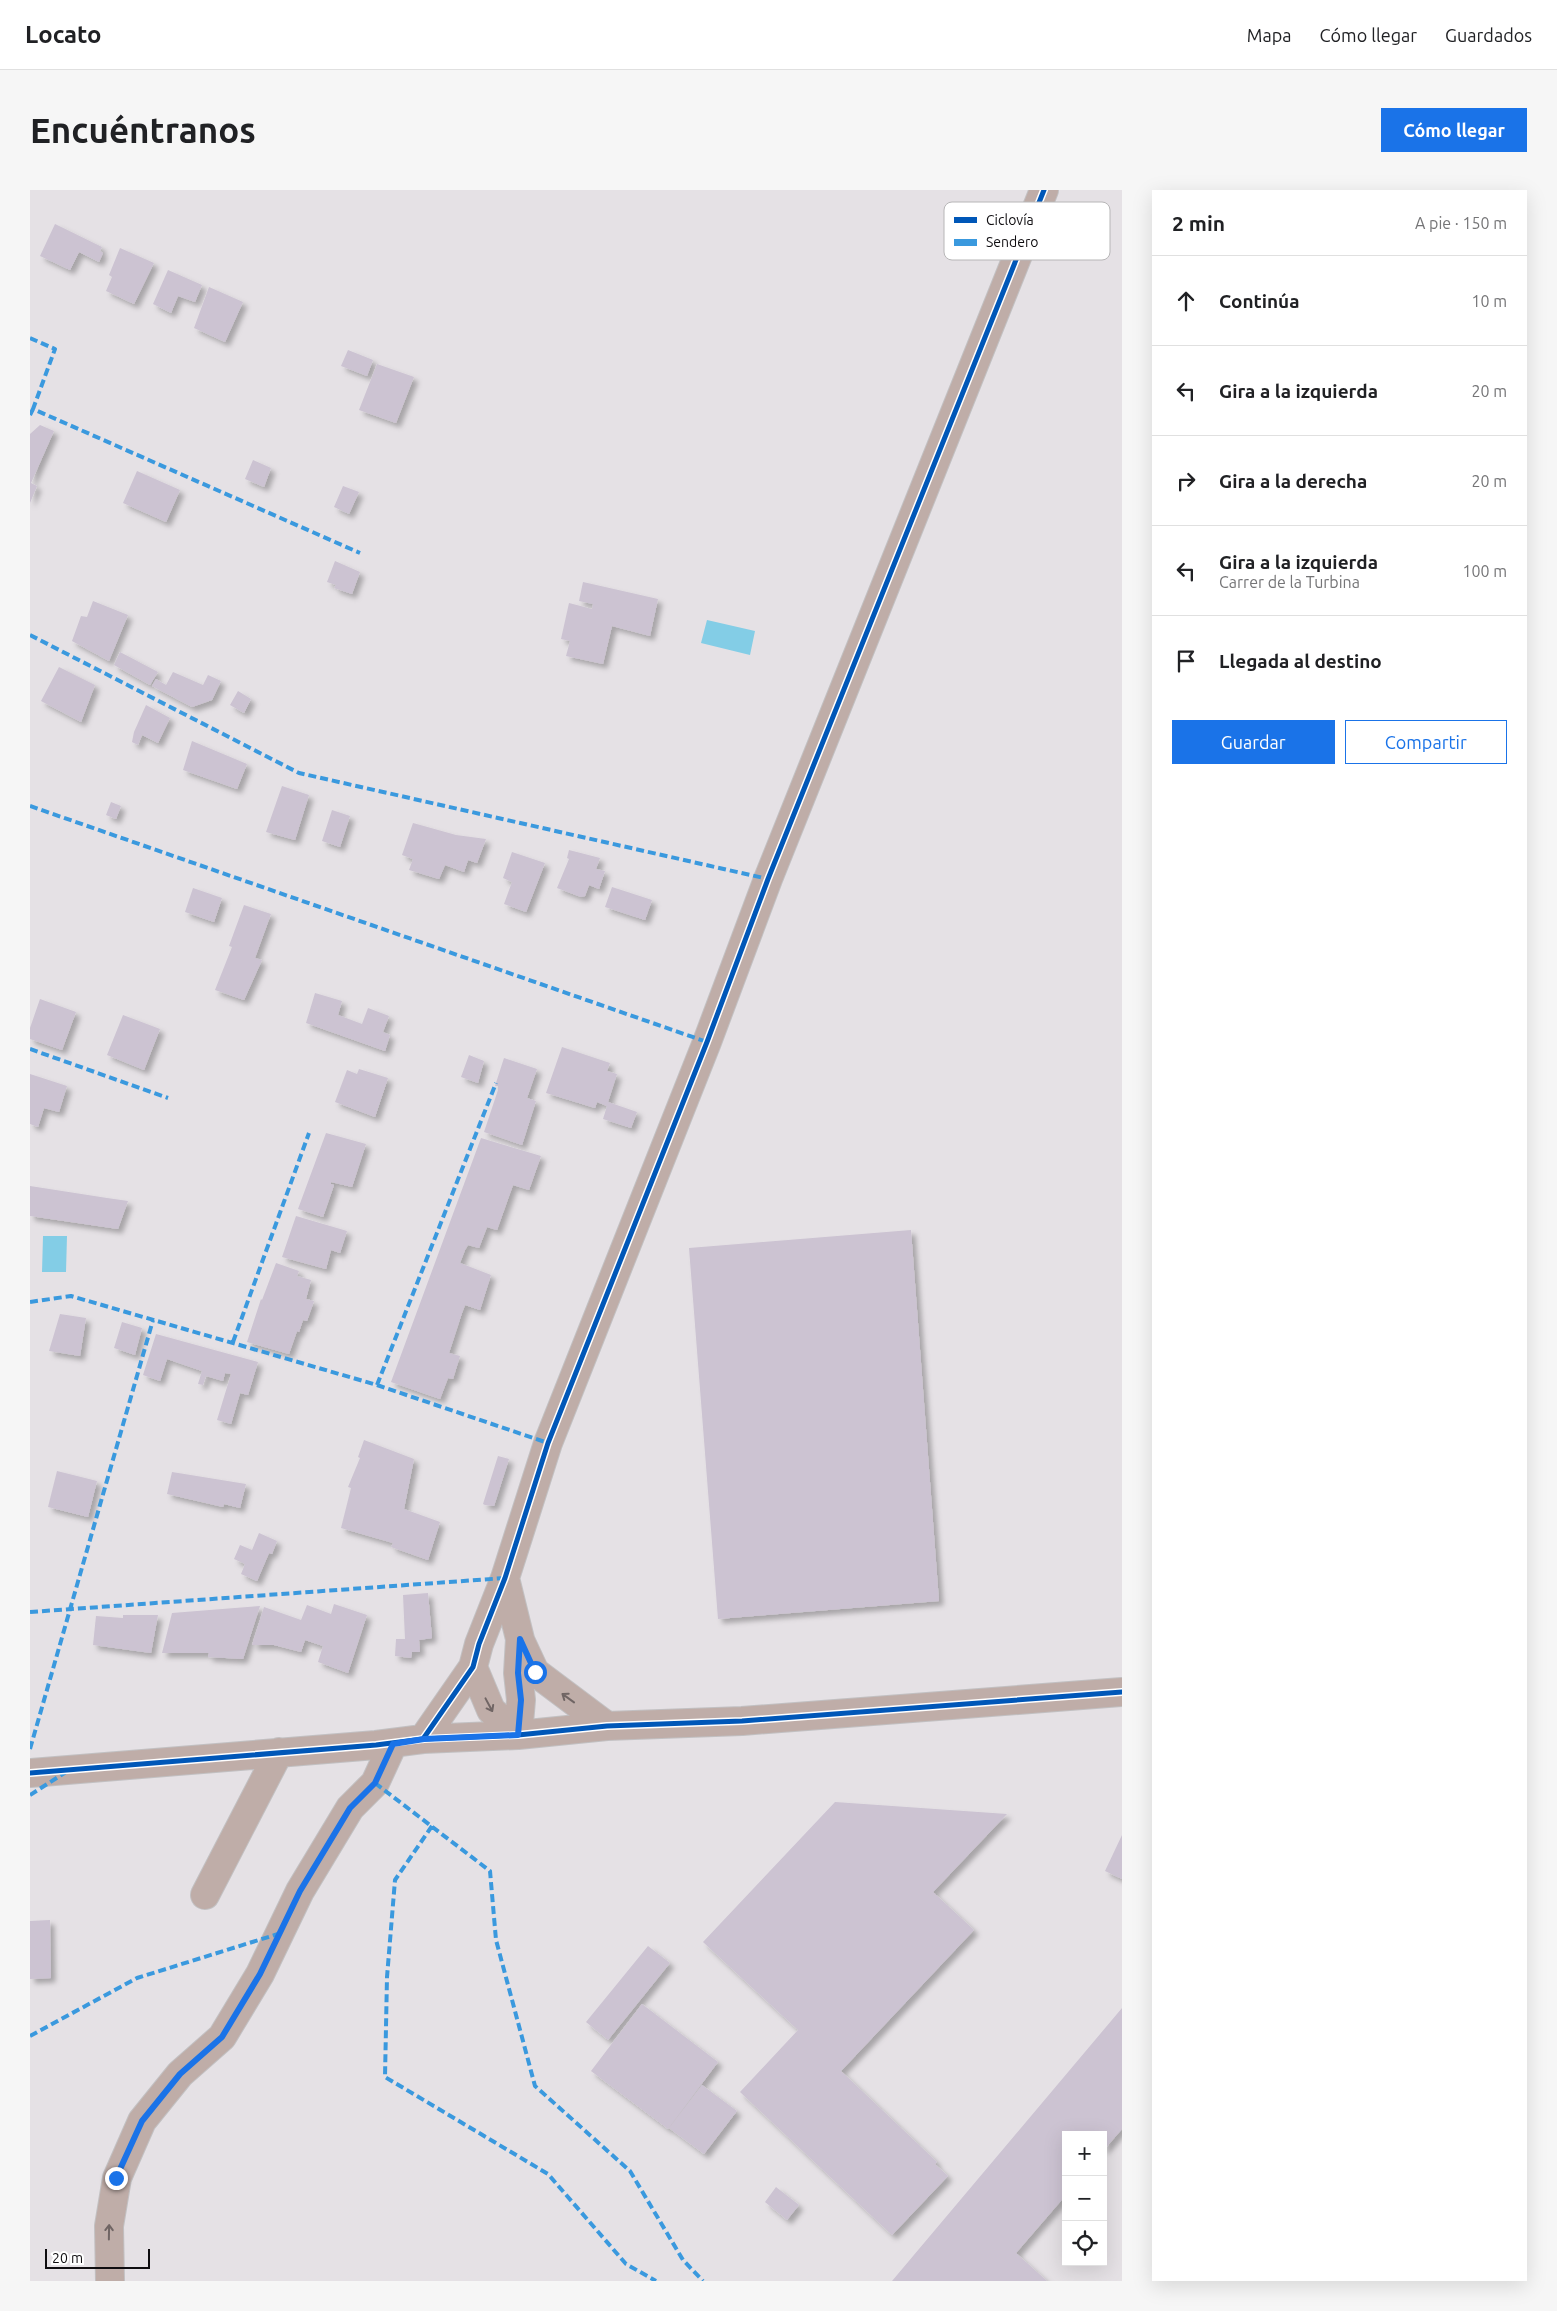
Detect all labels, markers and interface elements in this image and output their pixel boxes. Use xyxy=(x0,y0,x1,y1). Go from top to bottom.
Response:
text: Locato xyxy=(25,21,101,48)
text: Mapa xyxy=(1247,25,1292,45)
text: Cómo llegar xyxy=(1320,25,1417,45)
text: Guardados xyxy=(1445,25,1532,45)
button: Cómo llegar xyxy=(1381,108,1527,152)
text: Encuéntranos xyxy=(30,110,256,150)
legend xyxy=(944,202,1110,260)
text: 2 min xyxy=(1172,211,1225,235)
text: Ciclovía xyxy=(986,212,1034,228)
text: A pie · 150 m xyxy=(1415,214,1507,232)
text: Sendero xyxy=(986,234,1038,250)
icon: ahead xyxy=(1172,287,1200,315)
text: Continúa xyxy=(1219,290,1300,312)
text: 10 m xyxy=(1471,292,1507,310)
icon: left xyxy=(1172,377,1200,405)
text: Gira a la izquierda xyxy=(1219,380,1378,402)
text: 20 m xyxy=(1471,382,1507,400)
icon: right xyxy=(1172,467,1200,495)
text: Gira a la derecha xyxy=(1219,470,1367,492)
text: 20 m xyxy=(1471,472,1507,490)
text: Gira a la izquierda xyxy=(1219,551,1378,573)
icon: left xyxy=(1172,557,1200,585)
text: 100 m xyxy=(1462,562,1507,580)
text: Carrer de la Turbina xyxy=(1219,573,1360,591)
icon: arrive xyxy=(1172,647,1200,675)
text: Llegada al destino xyxy=(1219,650,1382,672)
button: Guardar xyxy=(1172,720,1335,764)
button: Compartir xyxy=(1345,720,1507,764)
route start xyxy=(524,1661,547,1684)
one-way arrow xyxy=(562,1692,575,1703)
one-way arrow xyxy=(485,1697,494,1712)
map controls xyxy=(1062,2131,1107,2266)
button: + xyxy=(1062,2131,1107,2176)
route end xyxy=(105,2167,128,2190)
button: − xyxy=(1062,2176,1107,2221)
button: locate xyxy=(1062,2221,1107,2266)
one-way arrow xyxy=(105,2225,114,2241)
scale bar xyxy=(45,2246,150,2269)
text: 20 m xyxy=(52,2250,83,2266)

